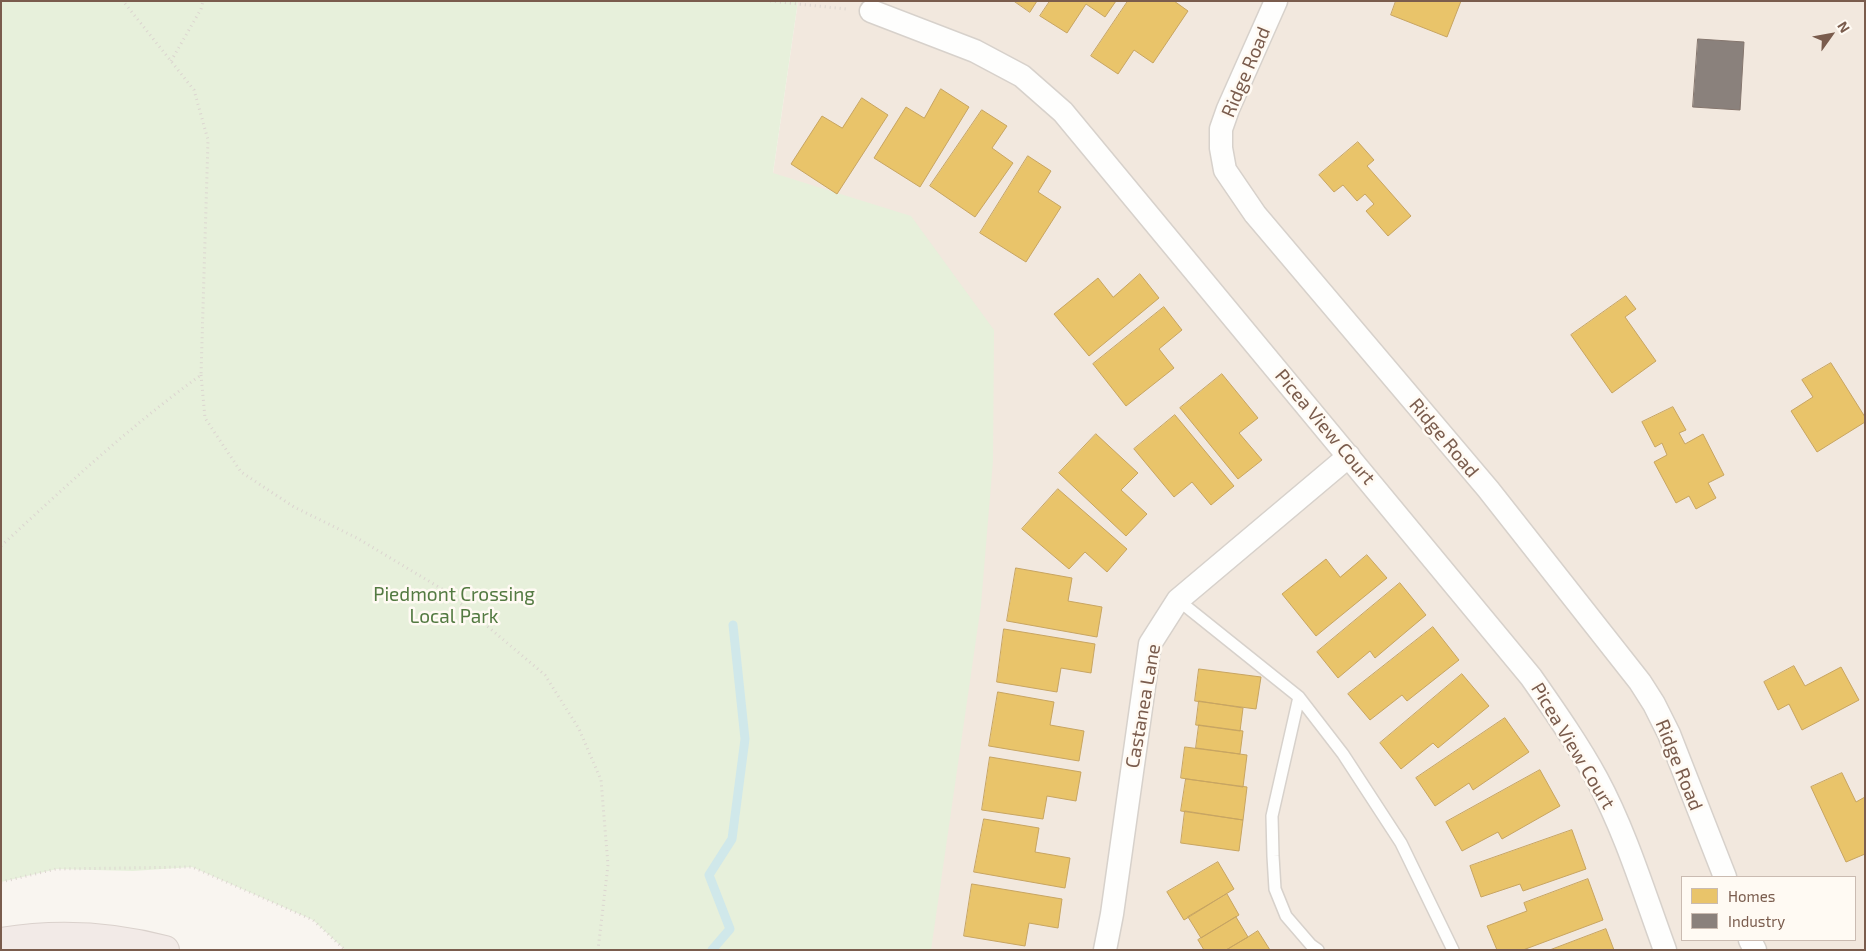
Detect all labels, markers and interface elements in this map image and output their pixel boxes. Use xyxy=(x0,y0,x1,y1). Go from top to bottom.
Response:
north arrow xyxy=(1806,10,1856,60)
text: N xyxy=(1834,18,1854,36)
street label: Ridge Road xyxy=(1217,23,1275,121)
street label: Picea View Court xyxy=(1270,365,1380,489)
street label: Ridge Road xyxy=(1404,394,1484,482)
park label: Piedmont Crossing Local Park xyxy=(373,584,535,628)
street label: Castanea Lane xyxy=(1121,642,1165,770)
street label: Picea View Court xyxy=(1526,679,1620,813)
street label: Ridge Road xyxy=(1650,716,1708,814)
legend xyxy=(1681,876,1856,941)
text: Homes xyxy=(1728,887,1775,905)
text: Industry xyxy=(1728,912,1785,930)

